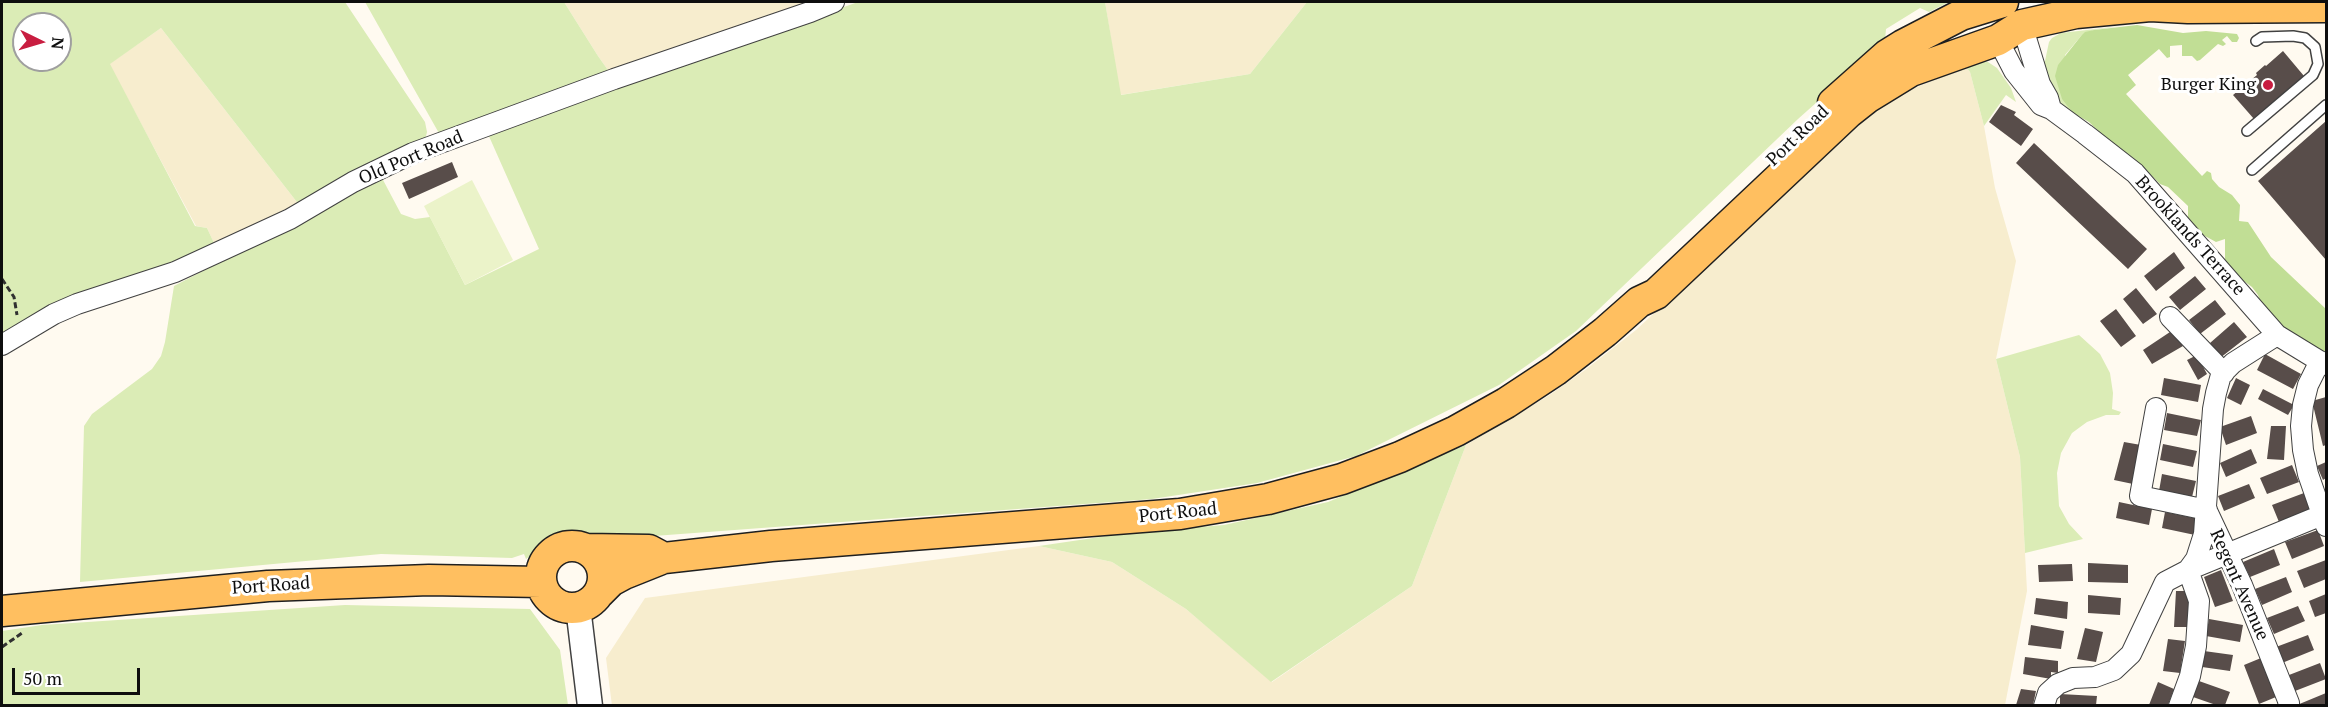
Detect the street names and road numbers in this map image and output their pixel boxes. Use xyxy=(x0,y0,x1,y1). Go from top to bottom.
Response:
street label: Port Road xyxy=(1762,101,1834,171)
street label: Old Port Road xyxy=(356,126,466,190)
street label: Brooklands Terrace xyxy=(2131,172,2249,300)
street label: Port Road xyxy=(1138,498,1218,528)
street label: Regent Avenue xyxy=(2205,526,2273,644)
street label: Port Road xyxy=(231,572,311,600)

